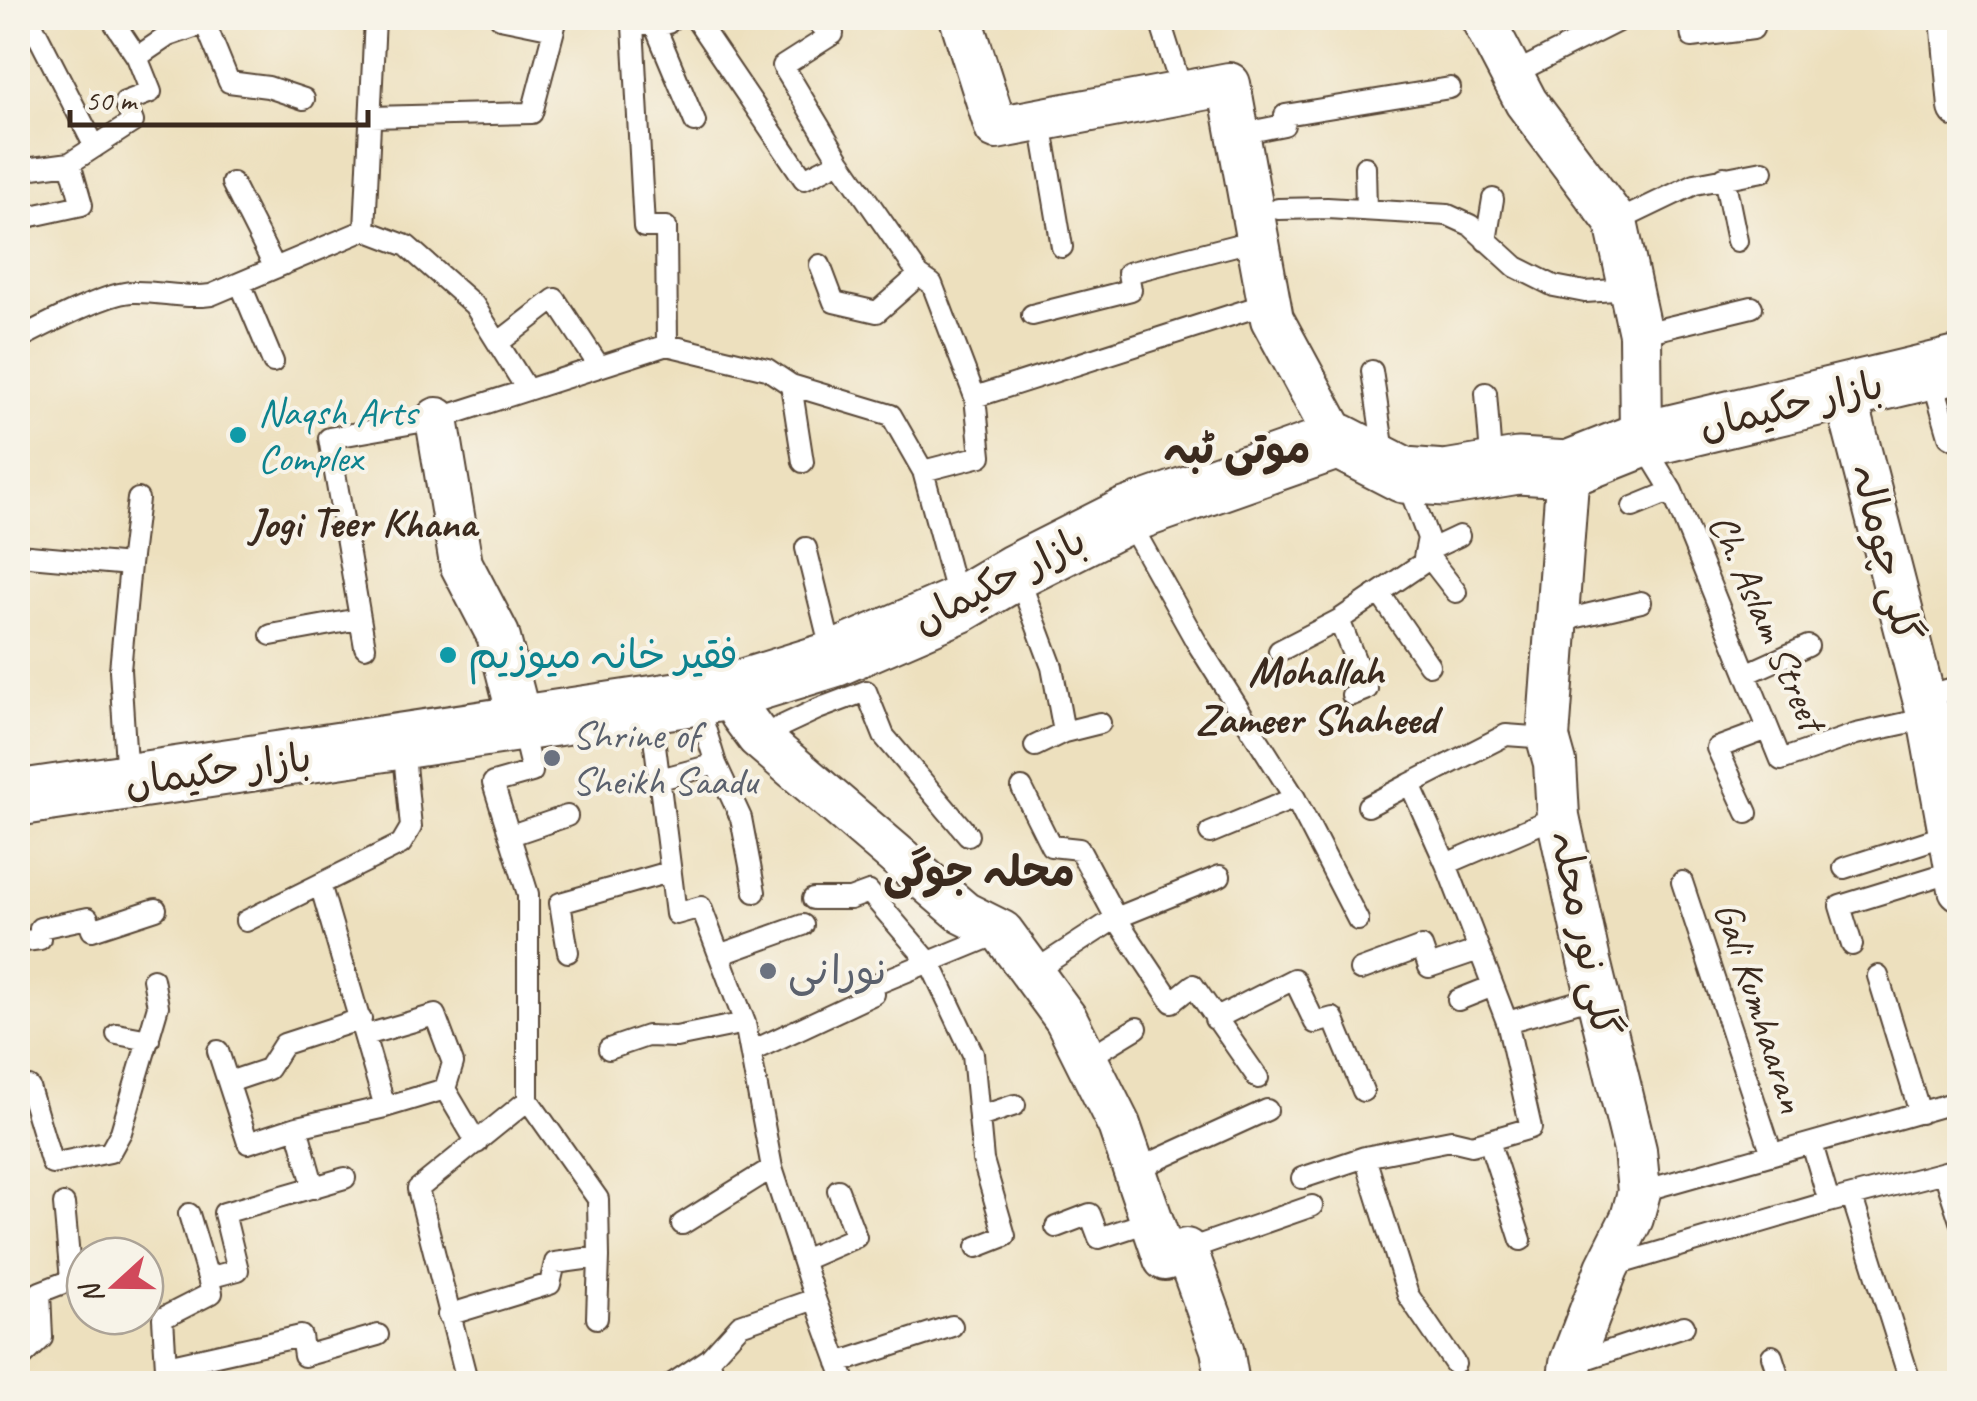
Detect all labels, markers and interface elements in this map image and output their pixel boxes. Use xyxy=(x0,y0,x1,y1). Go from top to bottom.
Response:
scale bar xyxy=(70,65,368,127)
text: 50 m xyxy=(85,81,138,119)
street label: بازار حکیماں xyxy=(1694,360,1888,450)
place label: Naqsh Arts Complex xyxy=(258,387,420,483)
district label: موتی ٹبہ xyxy=(1164,423,1310,476)
marker: Naqsh Arts Complex xyxy=(227,424,249,446)
street label: گلی چومالہ xyxy=(1839,459,1932,647)
district label: Jogi Teer Khana xyxy=(247,497,480,550)
street label: Ch. Aslam Street xyxy=(1697,506,1839,743)
street label: بازار حکیماں xyxy=(904,515,1094,645)
place label: فقیر خانہ میوزیم xyxy=(468,630,738,685)
marker: فقیر خانہ میوزیم xyxy=(437,644,459,666)
district label: Mohallah Zameer Shaheed xyxy=(1196,645,1444,746)
place label: Shrine of Sheikh Saadu xyxy=(572,710,760,806)
street label: بازار حکیماں xyxy=(122,732,314,808)
marker: Shrine of Sheikh Saadu xyxy=(541,747,563,769)
street label: گلی نور محلہ xyxy=(1539,826,1631,1042)
district label: محلہ جوگی xyxy=(883,846,1075,899)
street label: Gali Kumhaaran xyxy=(1702,895,1818,1120)
place label: نورانی xyxy=(788,946,888,996)
marker: نورانی xyxy=(757,960,779,982)
north arrow xyxy=(65,1236,165,1336)
text: N xyxy=(71,1276,112,1309)

